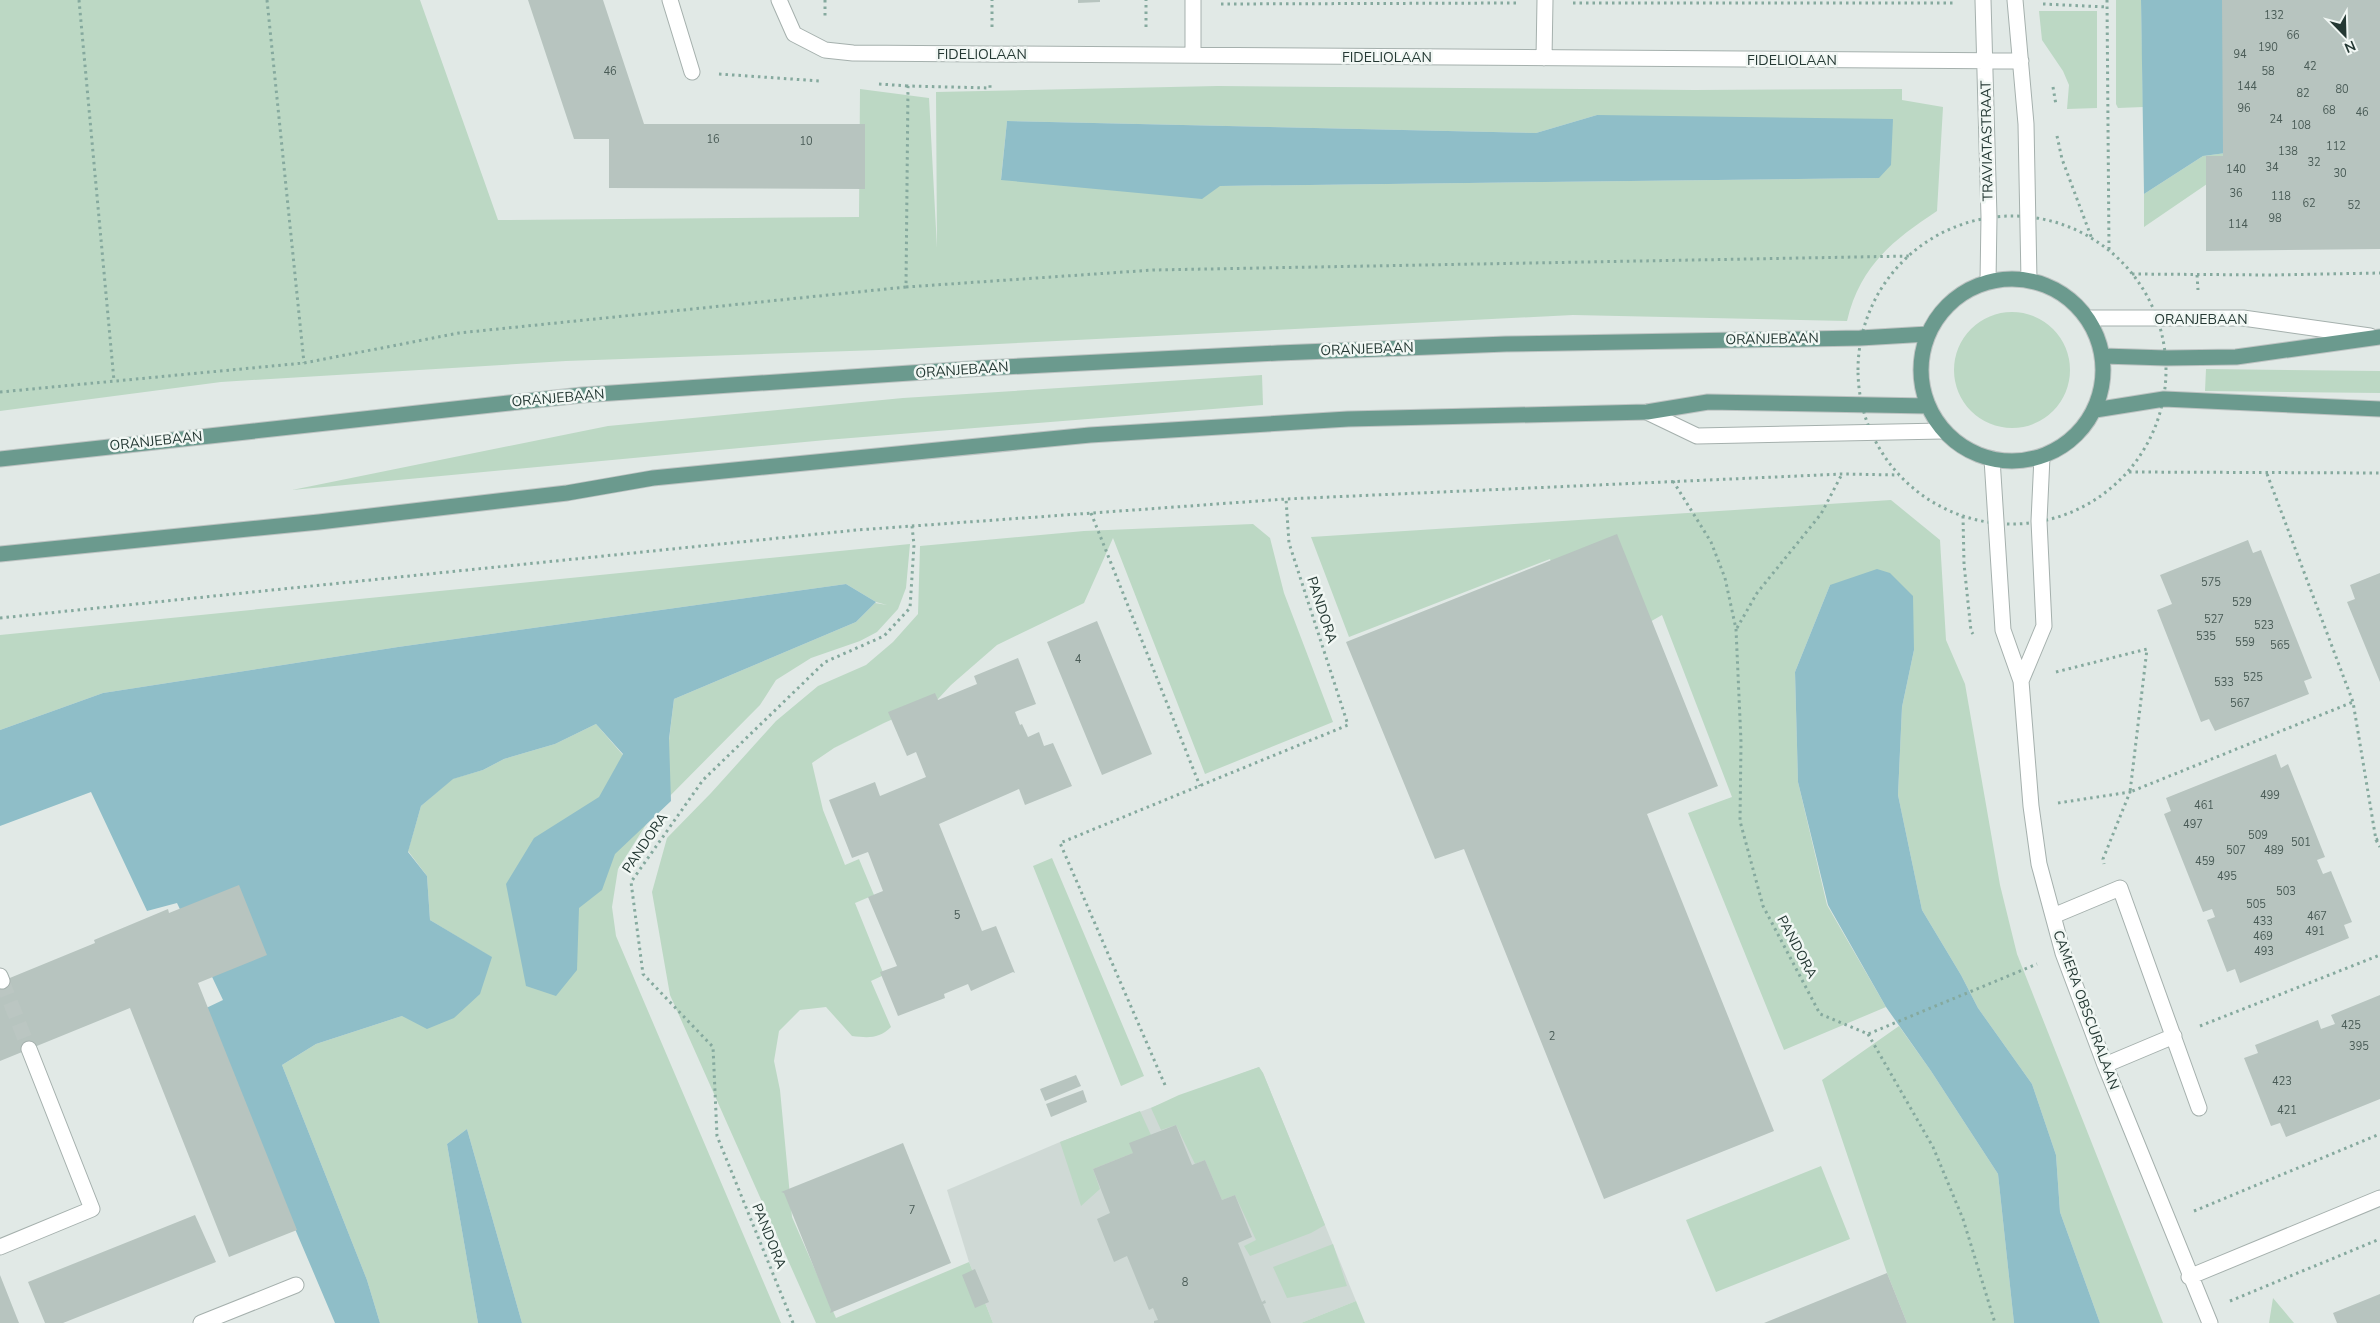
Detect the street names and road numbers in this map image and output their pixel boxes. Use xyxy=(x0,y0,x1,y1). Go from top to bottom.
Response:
street label: FIDELIOLAAN xyxy=(937,45,1027,64)
street label: FIDELIOLAAN xyxy=(1342,48,1432,67)
street label: FIDELIOLAAN xyxy=(1747,51,1837,70)
street label: TRAVIATASTRAAT xyxy=(1976,80,1998,202)
street label: ORANJEBAAN xyxy=(2154,310,2248,329)
street label: ORANJEBAAN xyxy=(1725,329,1819,349)
street label: ORANJEBAAN xyxy=(1320,338,1414,360)
street label: ORANJEBAAN xyxy=(915,357,1009,383)
street label: ORANJEBAAN xyxy=(511,384,605,412)
street label: ORANJEBAAN xyxy=(109,427,203,455)
street label: PANDORA xyxy=(1302,574,1342,646)
street label: PANDORA xyxy=(618,809,672,877)
street label: PANDORA xyxy=(1772,912,1822,982)
street label: CAMERA OBSCURALAAN xyxy=(2048,928,2124,1092)
street label: PANDORA xyxy=(747,1200,791,1272)

